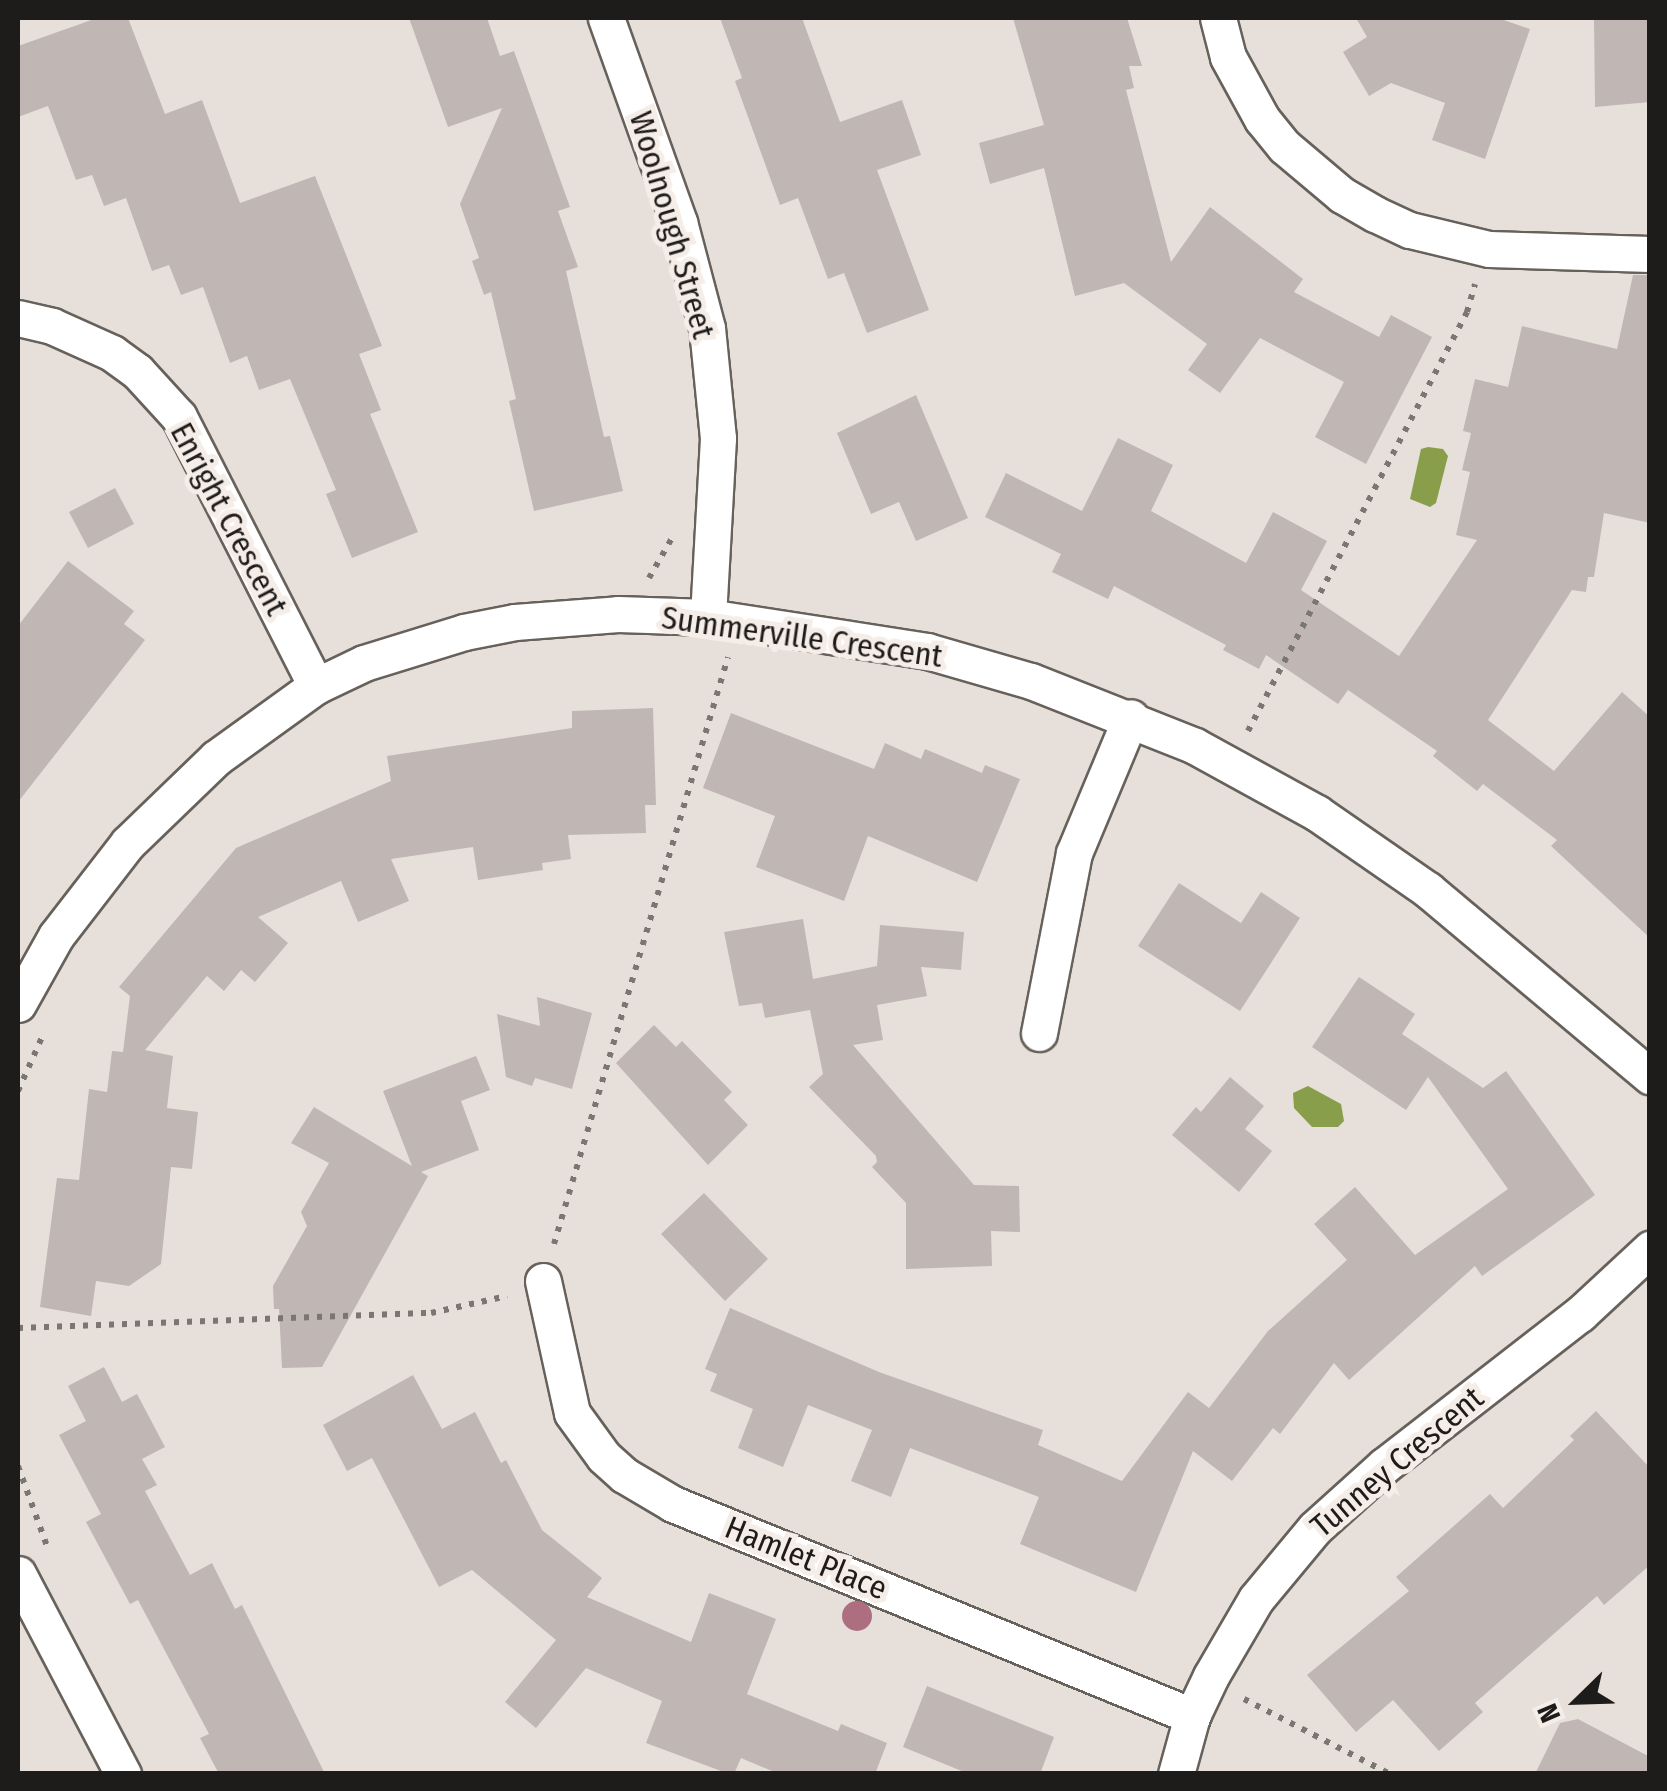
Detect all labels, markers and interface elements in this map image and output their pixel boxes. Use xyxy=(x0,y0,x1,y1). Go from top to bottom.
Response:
street label: Woolnough Street xyxy=(621,107,723,343)
street label: Enright Crescent xyxy=(162,416,296,622)
street label: Summerville Crescent xyxy=(659,598,945,676)
street label: Tunney Crescent xyxy=(1303,1379,1491,1545)
street label: Hamlet Place xyxy=(720,1508,892,1608)
north arrow xyxy=(1527,1651,1627,1751)
text: N xyxy=(1530,1699,1567,1727)

